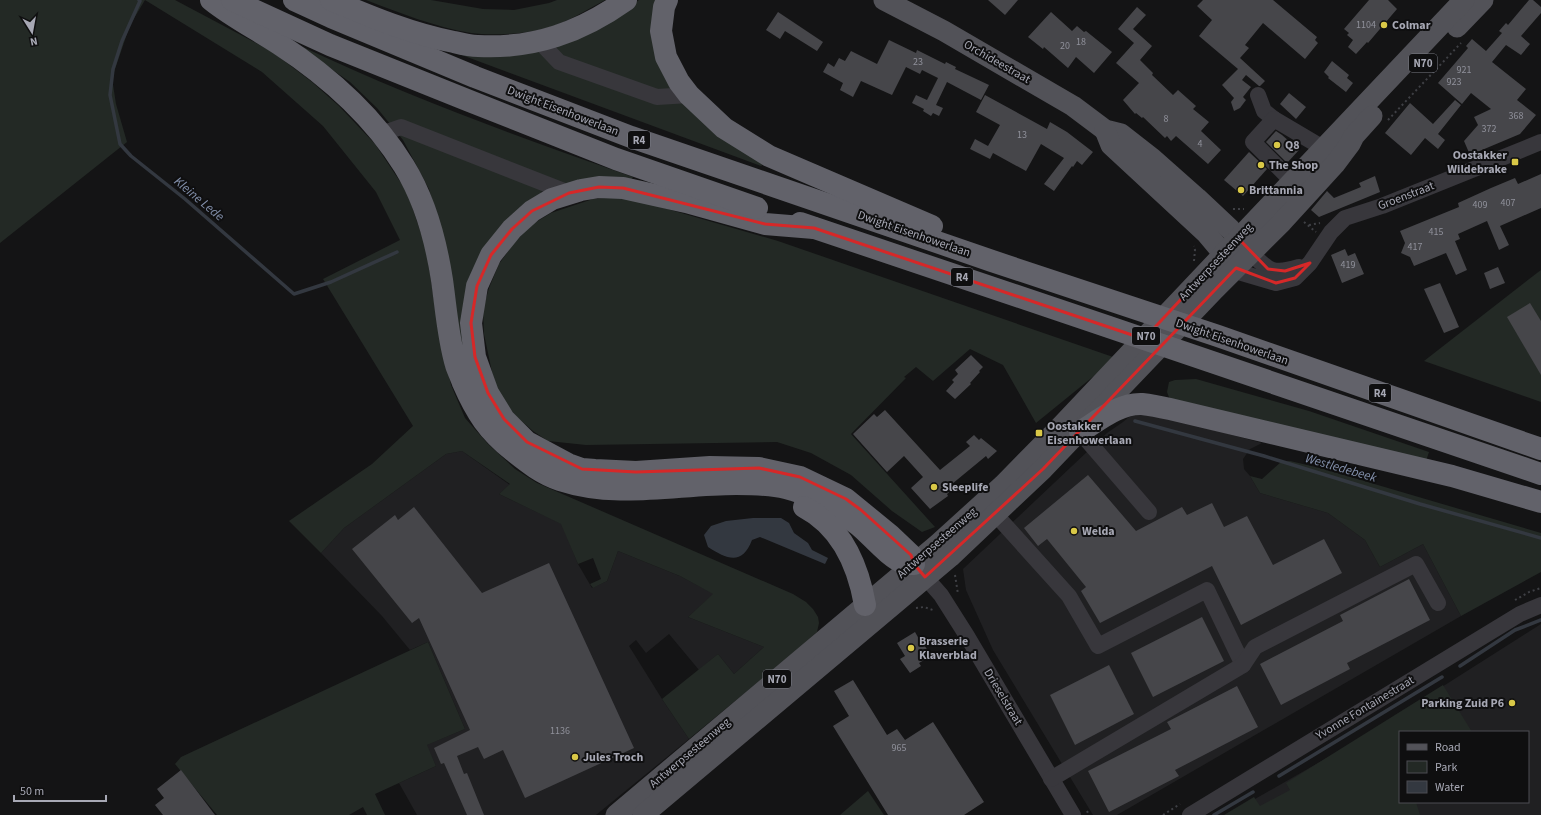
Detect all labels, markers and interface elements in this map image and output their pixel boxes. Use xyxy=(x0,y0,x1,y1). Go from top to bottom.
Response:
north arrow xyxy=(12,12,52,52)
place label: Colmar xyxy=(1392,17,1431,34)
house number: 1104 xyxy=(1356,18,1376,32)
marker: Colmar xyxy=(1379,20,1389,30)
text: N xyxy=(29,33,39,49)
house number: 18 xyxy=(1076,35,1086,49)
street label: Orchideestraat xyxy=(961,36,1033,88)
house number: 20 xyxy=(1060,39,1070,53)
road number: N70 xyxy=(1409,54,1437,72)
house number: 23 xyxy=(913,55,923,69)
house number: 921 xyxy=(1457,63,1471,77)
house number: 923 xyxy=(1447,75,1461,89)
street label: Dwight Eisenhowerlaan xyxy=(505,82,621,140)
house number: 368 xyxy=(1509,109,1523,123)
house number: 8 xyxy=(1164,112,1169,126)
house number: 372 xyxy=(1482,122,1496,136)
house number: 13 xyxy=(1017,128,1027,142)
road number: R4 xyxy=(628,131,650,149)
house number: 4 xyxy=(1198,137,1203,151)
place label: Q8 xyxy=(1285,137,1300,154)
marker: Q8 xyxy=(1272,140,1282,150)
place label: Oostakker Wildebrake xyxy=(1447,147,1507,178)
place label: The Shop xyxy=(1269,157,1318,174)
marker: Oostakker Wildebrake xyxy=(1510,157,1520,167)
marker: The Shop xyxy=(1256,160,1266,170)
water label: Kleine Lede xyxy=(170,173,228,225)
street label: Groenstraat xyxy=(1375,177,1437,215)
place label: Brittannia xyxy=(1249,182,1303,199)
marker: Brittannia xyxy=(1236,185,1246,195)
house number: 407 xyxy=(1501,196,1515,210)
house number: 409 xyxy=(1473,198,1487,212)
street label: Dwight Eisenhowerlaan xyxy=(855,207,973,261)
street label: Antwerpsesteenweg xyxy=(1175,219,1257,305)
house number: 415 xyxy=(1429,225,1443,239)
house number: 417 xyxy=(1408,240,1422,254)
house number: 419 xyxy=(1341,258,1355,272)
road number: R4 xyxy=(951,268,973,286)
street label: Dwight Eisenhowerlaan xyxy=(1173,315,1291,369)
road number: N70 xyxy=(1132,327,1160,345)
road number: R4 xyxy=(1369,384,1391,402)
place label: Oostakker Eisenhowerlaan xyxy=(1047,418,1132,449)
marker: Oostakker Eisenhowerlaan xyxy=(1034,428,1044,438)
water label: Westledebeek xyxy=(1303,449,1380,487)
place label: Sleeplife xyxy=(942,479,988,496)
marker: Sleeplife xyxy=(929,482,939,492)
street label: Antwerpsesteenweg xyxy=(893,503,981,583)
place label: Welda xyxy=(1082,523,1115,540)
marker: Welda xyxy=(1069,526,1079,536)
place label: Brasserie Klaverblad xyxy=(919,633,977,664)
marker: Brasserie Klaverblad xyxy=(906,643,916,653)
street label: Drieselstraat xyxy=(979,666,1027,728)
road number: N70 xyxy=(763,670,791,688)
street label: Yvonne Fontainestraat xyxy=(1312,672,1417,745)
place label: Parking Zuid P6 xyxy=(1421,695,1504,712)
marker: Parking Zuid P6 xyxy=(1507,698,1517,708)
street label: Antwerpsesteenweg xyxy=(646,714,734,792)
house number: 1136 xyxy=(550,724,570,738)
legend xyxy=(1399,731,1529,803)
text: Road xyxy=(1435,739,1461,756)
house number: 965 xyxy=(892,741,906,755)
place label: Jules Troch xyxy=(583,749,643,766)
marker: Jules Troch xyxy=(570,752,580,762)
text: Park xyxy=(1435,759,1457,776)
scale bar xyxy=(14,777,106,803)
text: Water xyxy=(1435,779,1465,796)
text: 50 m xyxy=(20,783,44,800)

